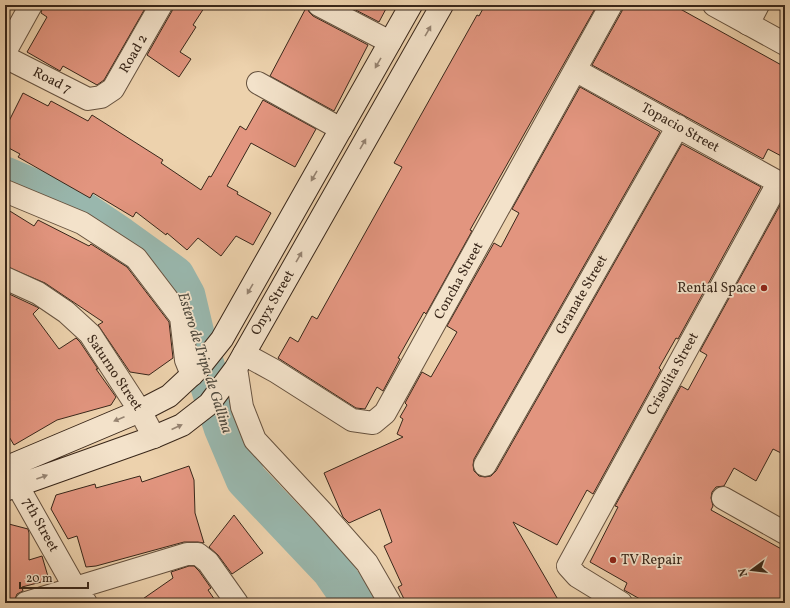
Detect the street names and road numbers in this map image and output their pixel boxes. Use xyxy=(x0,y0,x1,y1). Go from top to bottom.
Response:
street label: Road 2 xyxy=(115,31,153,77)
street label: Road 7 xyxy=(29,63,75,99)
street label: Topacio Street xyxy=(637,99,723,157)
street label: Concha Street xyxy=(430,239,488,323)
street label: Granate Street xyxy=(551,252,613,338)
street label: Onyx Street xyxy=(247,267,299,339)
street label: Crisolita Street xyxy=(642,329,704,419)
street label: Saturno Street xyxy=(81,331,147,415)
street label: 7th Street xyxy=(17,494,63,556)

